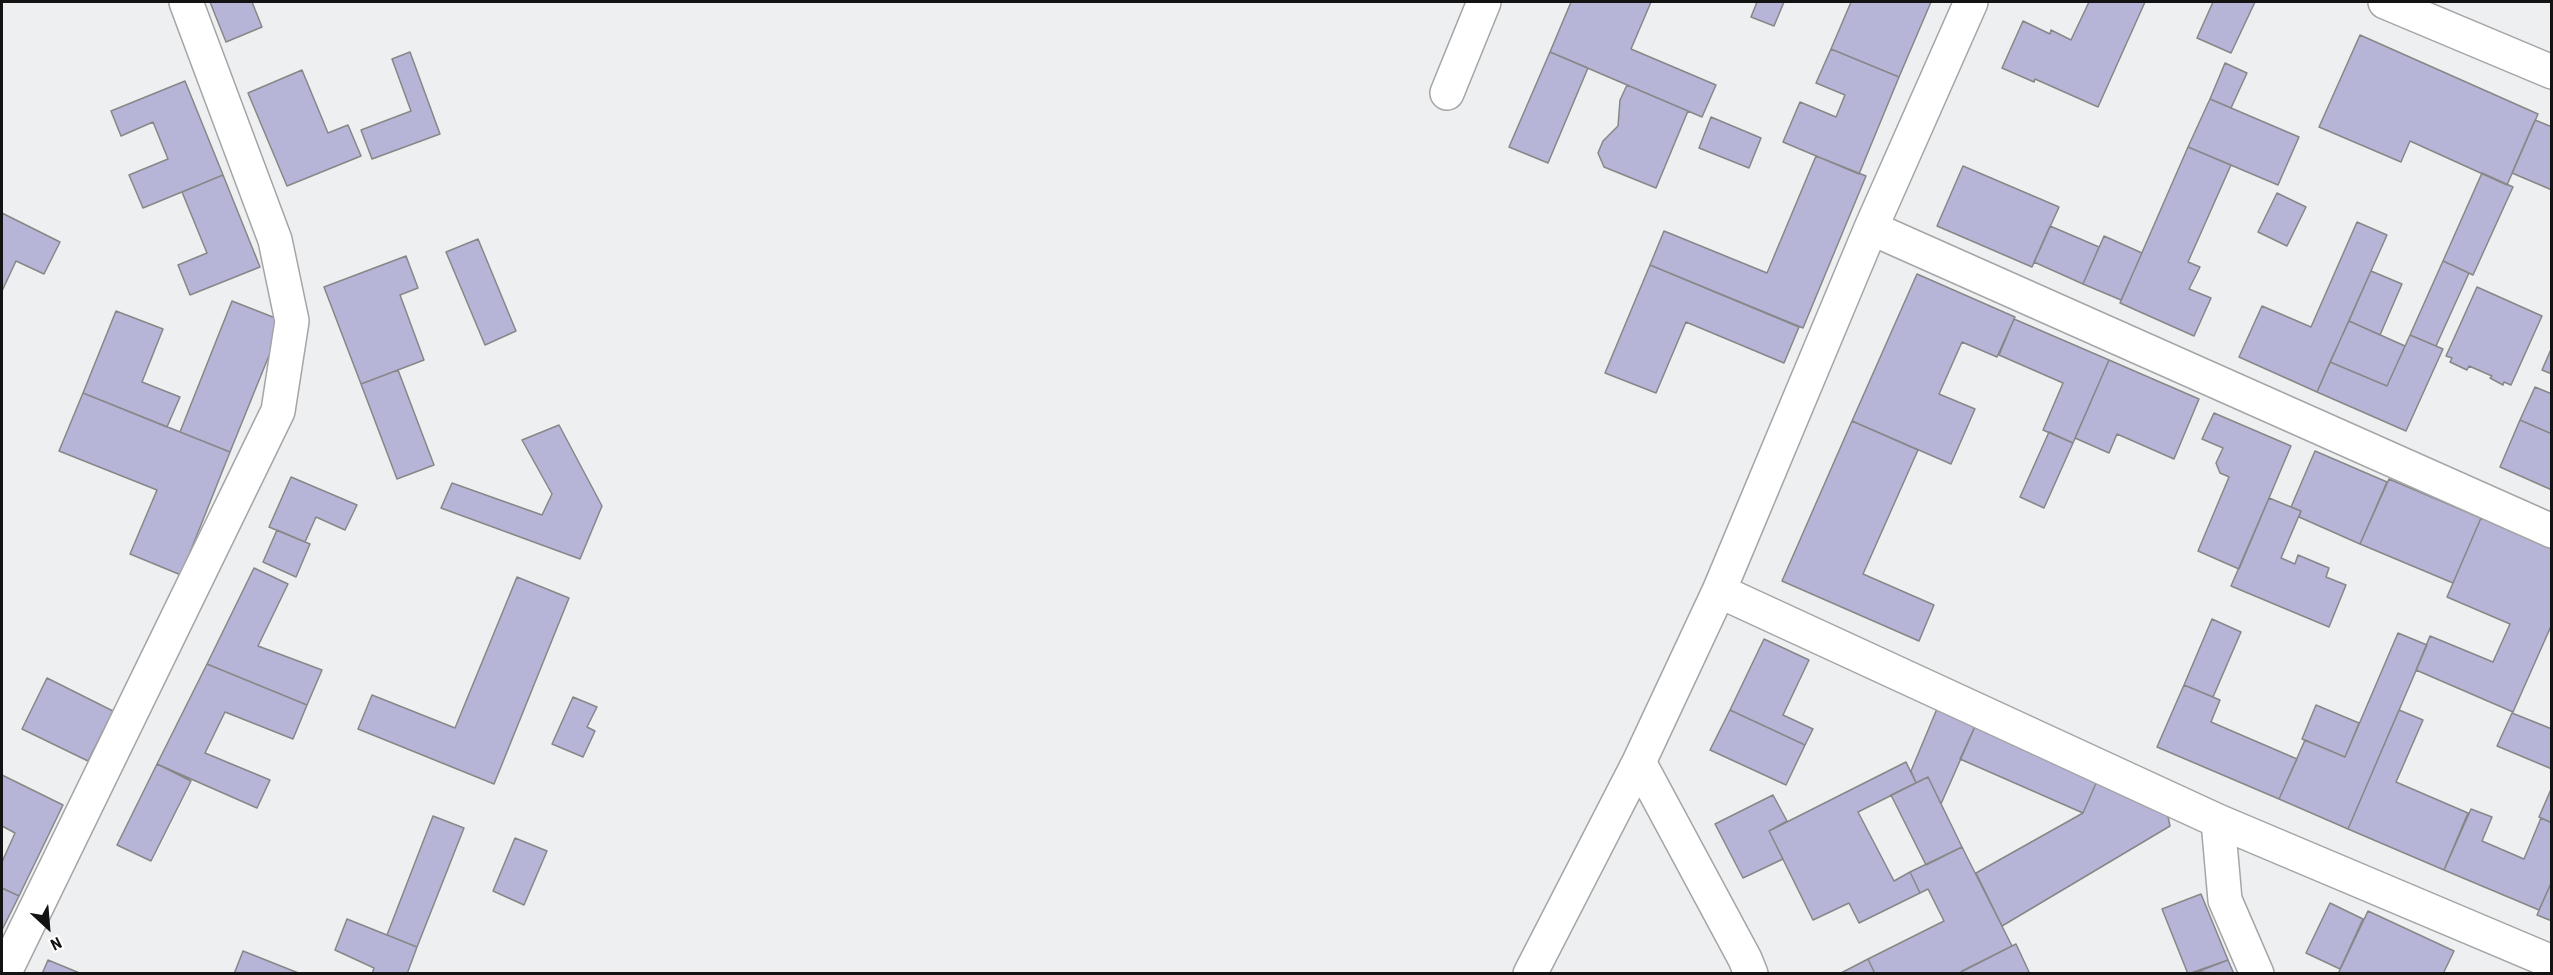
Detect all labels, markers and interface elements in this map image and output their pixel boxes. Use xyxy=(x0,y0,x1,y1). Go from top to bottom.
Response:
north arrow xyxy=(18,897,78,957)
text: N xyxy=(48,933,65,954)

